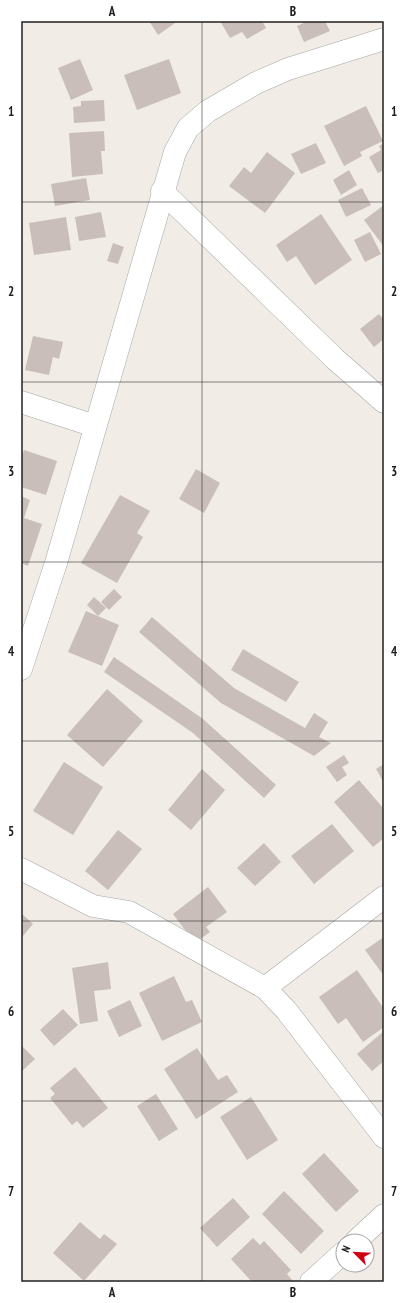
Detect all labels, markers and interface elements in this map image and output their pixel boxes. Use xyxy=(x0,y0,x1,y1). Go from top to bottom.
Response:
text: A xyxy=(108,3,116,20)
text: B xyxy=(290,3,296,20)
text: 1 xyxy=(8,103,14,120)
text: 1 xyxy=(391,103,397,120)
text: 2 xyxy=(8,283,14,300)
text: 2 xyxy=(391,283,397,300)
text: 3 xyxy=(8,463,14,480)
text: 3 xyxy=(391,463,397,480)
text: 4 xyxy=(8,643,15,660)
text: 4 xyxy=(391,643,398,660)
text: 5 xyxy=(8,823,14,840)
text: 5 xyxy=(391,823,397,840)
text: 6 xyxy=(8,1003,14,1020)
text: 6 xyxy=(391,1003,397,1020)
text: 7 xyxy=(8,1183,14,1200)
text: 7 xyxy=(391,1183,397,1200)
north arrow xyxy=(335,1233,375,1273)
text: N xyxy=(338,1243,353,1254)
text: A xyxy=(108,1284,116,1301)
text: B xyxy=(290,1284,296,1301)

